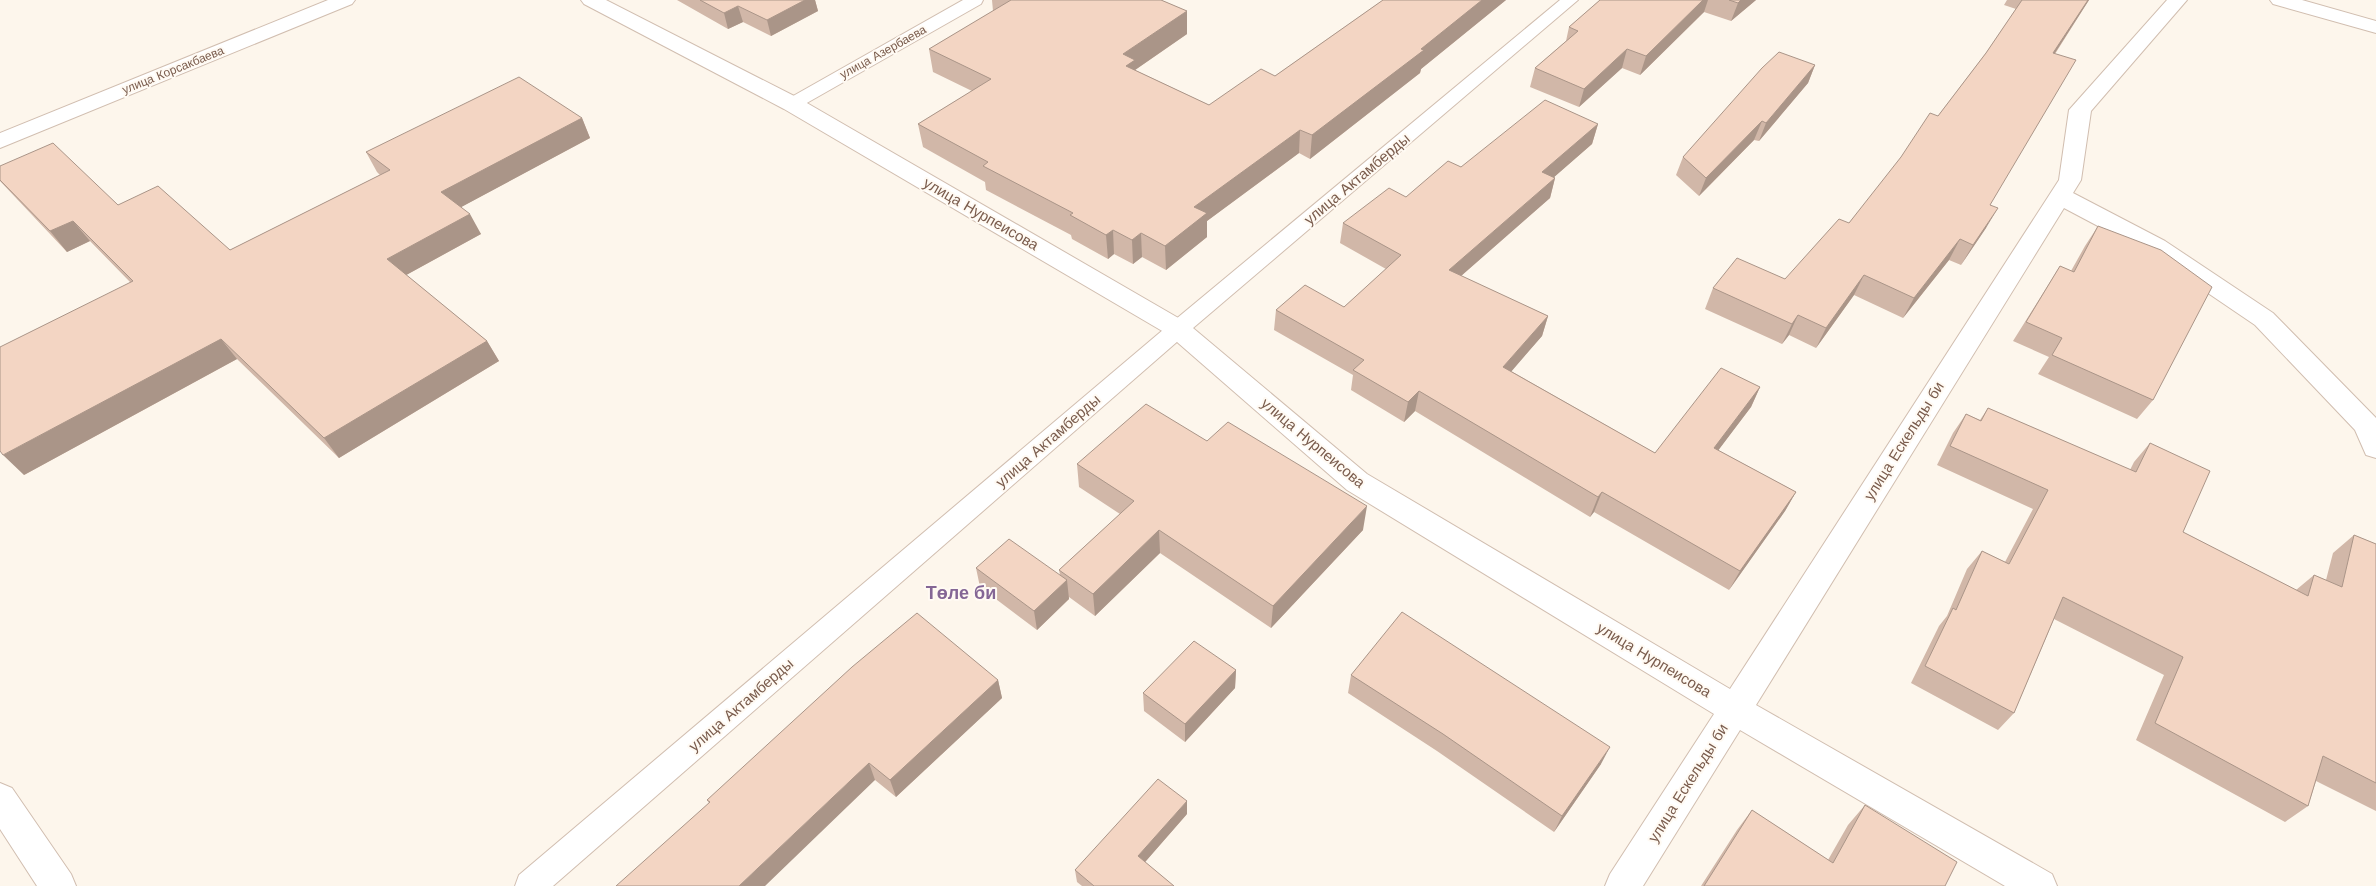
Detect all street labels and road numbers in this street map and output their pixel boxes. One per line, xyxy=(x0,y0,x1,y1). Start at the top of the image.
street label: улица Азербаева xyxy=(837,22,929,82)
street label: улица Корсакбаева xyxy=(120,43,226,97)
street label: улица Актамберды xyxy=(1300,129,1414,229)
street label: улица Нурпеисова xyxy=(920,174,1042,255)
street label: улица Ескельды би xyxy=(1860,378,1948,504)
street label: улица Актамберды xyxy=(992,391,1104,491)
street label: улица Нурпеисова xyxy=(1257,394,1369,492)
street label: улица Нурпеисова xyxy=(1594,619,1715,701)
street label: улица Актамберды xyxy=(685,655,797,755)
street label: улица Ескельды би xyxy=(1644,720,1732,846)

